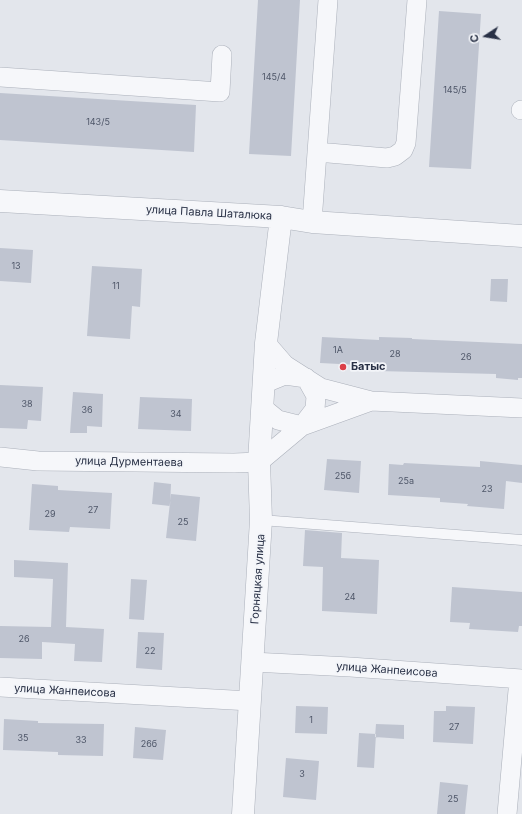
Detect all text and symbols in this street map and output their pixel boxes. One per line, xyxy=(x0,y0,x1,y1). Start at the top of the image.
north arrow xyxy=(466,16,506,56)
text: С xyxy=(467,33,482,44)
house number: 145/4 xyxy=(262,72,286,82)
house number: 145/5 xyxy=(443,85,467,95)
house number: 143/5 xyxy=(86,117,110,127)
street label: улица Павла Шаталюка xyxy=(146,203,272,223)
house number: 13 xyxy=(11,261,21,271)
house number: 11 xyxy=(112,281,120,291)
house number: 1А xyxy=(333,345,343,355)
house number: 28 xyxy=(389,349,401,359)
house number: 26 xyxy=(460,352,472,362)
place label: Батыс xyxy=(351,360,386,374)
marker: Батыс xyxy=(338,362,348,372)
house number: 38 xyxy=(21,399,33,409)
house number: 36 xyxy=(81,405,93,415)
house number: 34 xyxy=(170,409,182,419)
street label: улица Дурментаева xyxy=(75,454,183,470)
house number: 25б xyxy=(335,471,351,481)
house number: 25а xyxy=(398,476,414,486)
house number: 23 xyxy=(481,484,493,494)
house number: 27 xyxy=(88,505,98,515)
house number: 29 xyxy=(44,509,56,519)
house number: 25 xyxy=(178,517,188,527)
street label: Горняцкая улица xyxy=(248,533,268,625)
house number: 24 xyxy=(344,592,356,602)
house number: 26 xyxy=(18,634,30,644)
house number: 22 xyxy=(145,646,155,656)
street label: улица Жанпеисова xyxy=(336,660,438,680)
street label: улица Жанпеисова xyxy=(14,682,116,700)
house number: 1 xyxy=(309,715,313,725)
house number: 27 xyxy=(449,722,459,732)
house number: 35 xyxy=(17,733,29,743)
house number: 33 xyxy=(75,735,87,745)
house number: 26б xyxy=(141,739,157,749)
house number: 3 xyxy=(299,769,305,779)
house number: 25 xyxy=(448,794,458,804)

